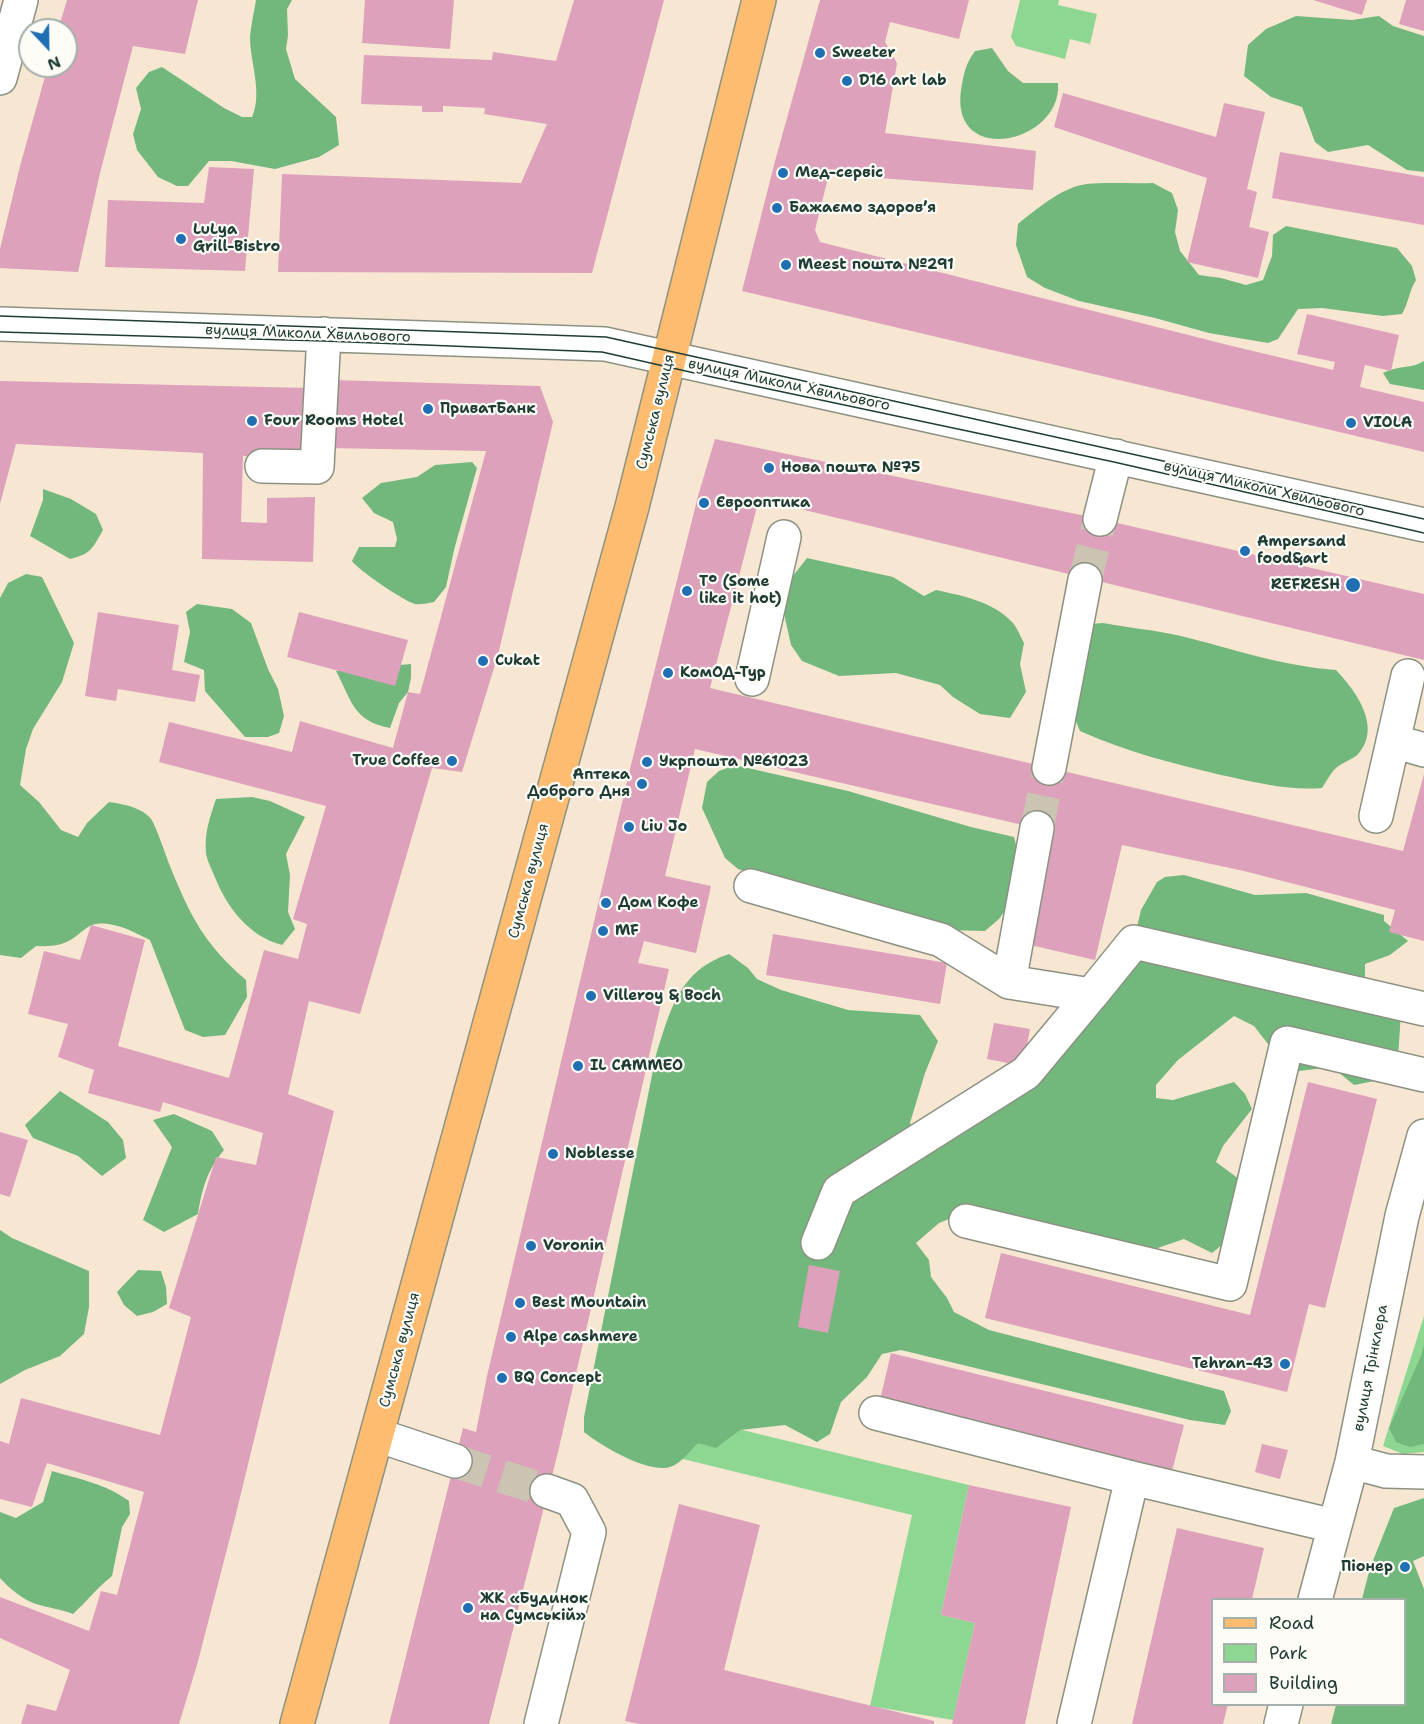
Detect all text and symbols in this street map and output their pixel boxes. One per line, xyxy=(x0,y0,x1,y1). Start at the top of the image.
north arrow xyxy=(18,18,78,78)
place label: Sweeter xyxy=(832,44,896,62)
marker: Sweeter xyxy=(813,46,827,60)
text: N xyxy=(44,51,64,75)
place label: D16 art lab xyxy=(859,72,947,90)
marker: D16 art lab xyxy=(840,74,854,88)
place label: Мед-сервіс xyxy=(795,164,883,182)
marker: Мед-сервіс xyxy=(776,166,790,180)
place label: Бажаємо здоровʼя xyxy=(789,199,936,217)
marker: Бажаємо здоровʼя xyxy=(770,201,784,215)
place label: LuLya Grill-Bistro xyxy=(193,221,280,256)
marker: LuLya Grill-Bistro xyxy=(174,232,188,246)
place label: Meest пошта №291 xyxy=(798,256,954,274)
marker: Meest пошта №291 xyxy=(779,258,793,272)
street label: вулиця Миколи Хвильового xyxy=(205,321,411,347)
street label: Сумська вулиця xyxy=(633,352,679,472)
street label: вулиця Миколи Хвильового xyxy=(687,355,891,415)
place label: ПриватБанк xyxy=(440,400,536,418)
marker: ПриватБанк xyxy=(421,402,435,416)
place label: Four Rooms Hotel xyxy=(264,412,404,430)
marker: Four Rooms Hotel xyxy=(245,414,259,428)
place label: VIOLA xyxy=(1363,414,1412,432)
marker: VIOLA xyxy=(1344,416,1358,430)
street label: вулиця Миколи Хвильового xyxy=(1162,457,1366,521)
place label: Нова пошта №75 xyxy=(781,459,920,477)
marker: Нова пошта №75 xyxy=(762,461,776,475)
place label: Єврооптика xyxy=(716,494,810,512)
marker: Єврооптика xyxy=(697,496,711,510)
place label: Ampersand food&art xyxy=(1257,533,1346,568)
marker: Ampersand food&art xyxy=(1238,544,1252,558)
place label: T° (Some like it hot) xyxy=(699,573,782,608)
place label: REFRESH xyxy=(1271,576,1340,594)
marker: REFRESH xyxy=(1344,576,1362,594)
marker: T° (Some like it hot) xyxy=(680,584,694,598)
place label: Cukat xyxy=(495,652,540,670)
marker: Cukat xyxy=(476,654,490,668)
place label: КомОД-Тур xyxy=(680,664,766,682)
marker: КомОД-Тур xyxy=(661,666,675,680)
place label: True Coffee xyxy=(352,752,440,770)
place label: Укрпошта №61023 xyxy=(659,753,809,771)
marker: True Coffee xyxy=(445,754,459,768)
marker: Укрпошта №61023 xyxy=(640,755,654,769)
place label: Аптека Доброго Дня xyxy=(527,766,630,801)
marker: Аптека Доброго Дня xyxy=(635,777,649,791)
place label: Liu Jo xyxy=(641,818,687,836)
marker: Liu Jo xyxy=(622,820,636,834)
street label: Сумська вулиця xyxy=(505,822,553,940)
place label: Дом Кофе xyxy=(618,894,699,912)
marker: Дом Кофе xyxy=(599,896,613,910)
place label: MF xyxy=(615,922,639,940)
marker: MF xyxy=(596,924,610,938)
place label: Villeroy & Boch xyxy=(603,987,721,1005)
marker: Villeroy & Boch xyxy=(584,989,598,1003)
place label: IL CAMMEO xyxy=(590,1057,683,1075)
marker: IL CAMMEO xyxy=(571,1059,585,1073)
place label: Noblesse xyxy=(565,1145,635,1163)
marker: Noblesse xyxy=(546,1147,560,1161)
place label: Voronin xyxy=(543,1237,604,1255)
marker: Voronin xyxy=(524,1239,538,1253)
street label: Сумська вулиця xyxy=(376,1291,424,1409)
place label: Best Mountain xyxy=(532,1294,646,1312)
marker: Best Mountain xyxy=(513,1296,527,1310)
street label: вулиця Трінклера xyxy=(1350,1303,1392,1433)
place label: Alpe cashmere xyxy=(523,1328,638,1346)
marker: Alpe cashmere xyxy=(504,1330,518,1344)
place label: Tehran-43 xyxy=(1192,1355,1273,1373)
marker: Tehran-43 xyxy=(1278,1357,1292,1371)
place label: BQ Concept xyxy=(514,1369,602,1387)
marker: BQ Concept xyxy=(495,1371,509,1385)
place label: Піонер xyxy=(1341,1558,1393,1576)
marker: Піонер xyxy=(1398,1560,1412,1574)
place label: ЖК «Будинок на Сумській» xyxy=(480,1590,588,1625)
legend xyxy=(1211,1598,1406,1706)
marker: ЖК «Будинок на Сумській» xyxy=(461,1601,475,1615)
text: Road xyxy=(1269,1611,1314,1635)
text: Park xyxy=(1269,1641,1308,1665)
text: Building xyxy=(1269,1671,1338,1695)

